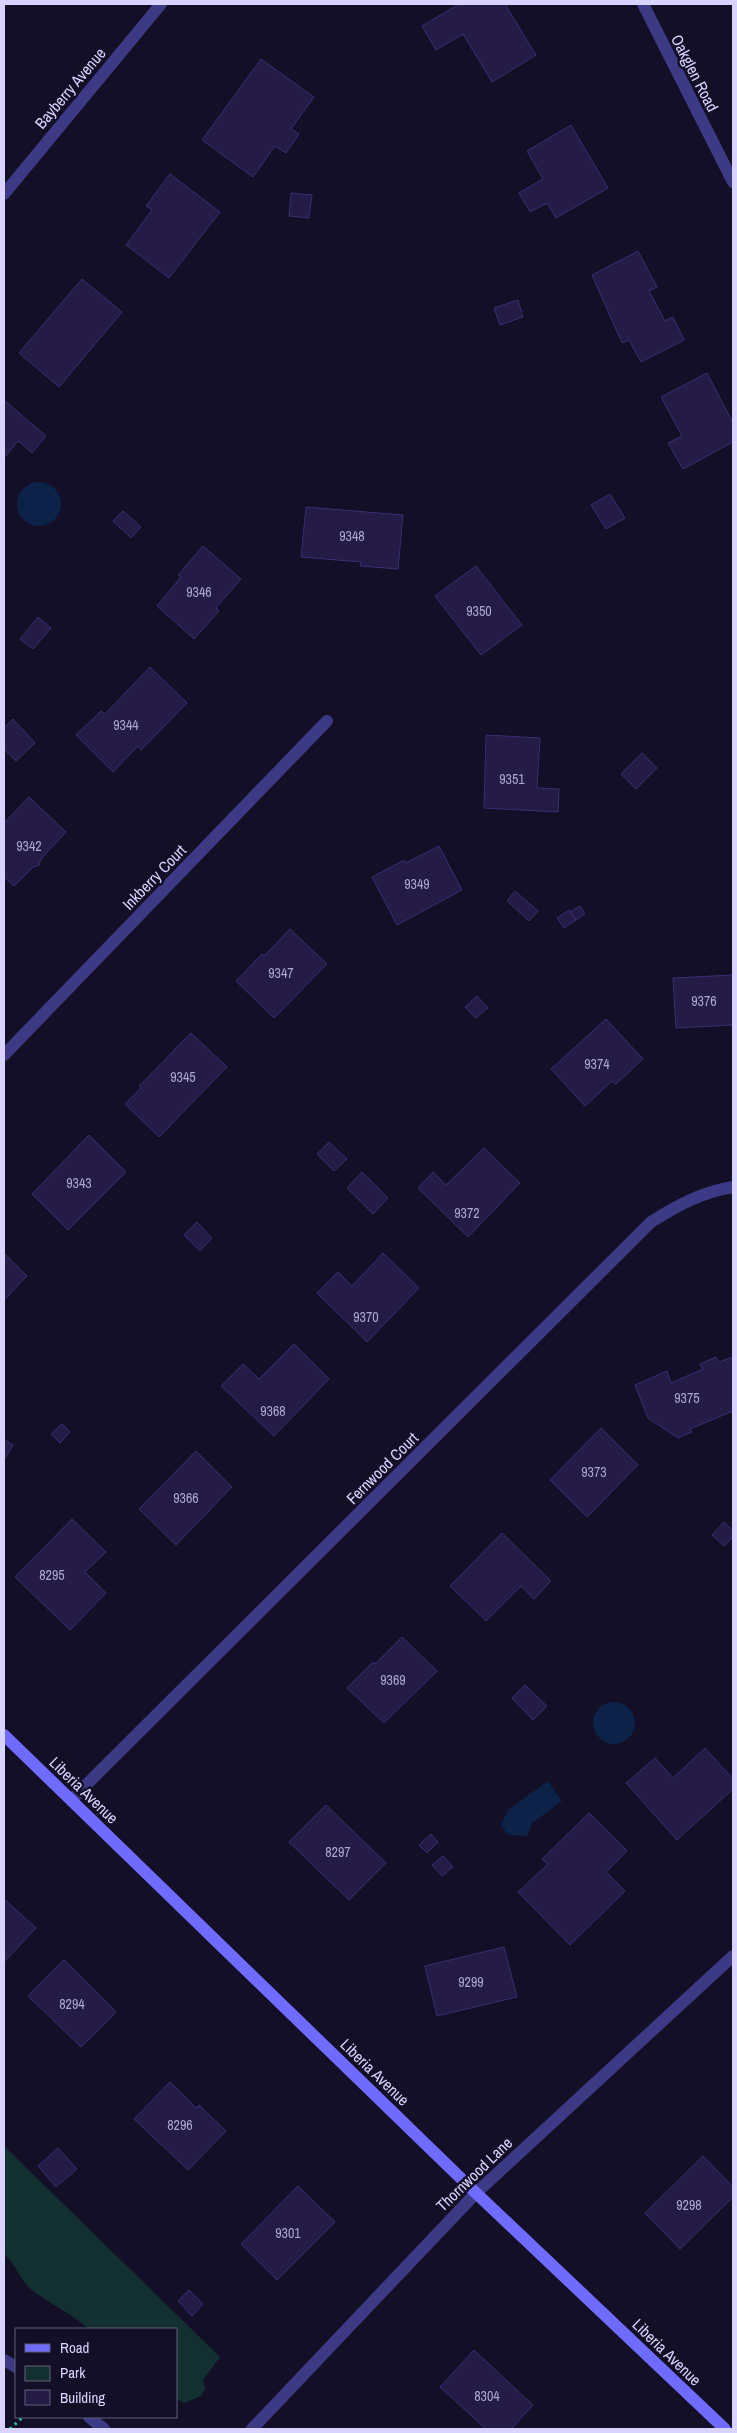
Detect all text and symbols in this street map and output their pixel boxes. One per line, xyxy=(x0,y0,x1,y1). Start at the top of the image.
street label: Oakglen Road xyxy=(666,31,724,115)
street label: Bayberry Avenue xyxy=(30,43,110,133)
house number: 9348 xyxy=(339,527,365,545)
house number: 9346 xyxy=(186,583,212,601)
house number: 9350 xyxy=(466,602,492,620)
house number: 9344 xyxy=(113,716,139,734)
house number: 9351 xyxy=(499,770,525,788)
house number: 9342 xyxy=(16,837,42,855)
street label: Inkberry Court xyxy=(117,839,191,915)
house number: 9349 xyxy=(404,875,430,893)
house number: 9347 xyxy=(268,964,294,982)
house number: 9376 xyxy=(691,992,717,1010)
house number: 9374 xyxy=(584,1055,610,1073)
house number: 9345 xyxy=(170,1068,196,1086)
house number: 9343 xyxy=(66,1174,92,1192)
house number: 9372 xyxy=(454,1204,480,1222)
house number: 9370 xyxy=(353,1308,379,1326)
house number: 9375 xyxy=(674,1389,700,1407)
house number: 9368 xyxy=(260,1402,286,1420)
street label: Fernwood Court xyxy=(341,1427,423,1509)
house number: 9373 xyxy=(581,1463,607,1481)
house number: 9366 xyxy=(173,1489,199,1507)
house number: 8295 xyxy=(39,1566,65,1584)
house number: 9369 xyxy=(380,1671,406,1689)
street label: Liberia Avenue xyxy=(45,1752,123,1828)
house number: 8297 xyxy=(325,1843,351,1861)
house number: 9299 xyxy=(458,1973,484,1991)
house number: 8294 xyxy=(59,1995,85,2013)
street label: Liberia Avenue xyxy=(336,2034,414,2110)
house number: 8296 xyxy=(167,2116,193,2134)
street label: Thornwood Lane xyxy=(431,2132,517,2216)
house number: 9298 xyxy=(676,2196,702,2214)
house number: 9301 xyxy=(275,2224,301,2242)
street label: Liberia Avenue xyxy=(628,2314,706,2390)
legend xyxy=(15,2328,178,2418)
text: Road xyxy=(60,2337,89,2358)
text: Park xyxy=(60,2362,86,2383)
text: Building xyxy=(60,2387,105,2408)
house number: 8304 xyxy=(474,2387,500,2405)

